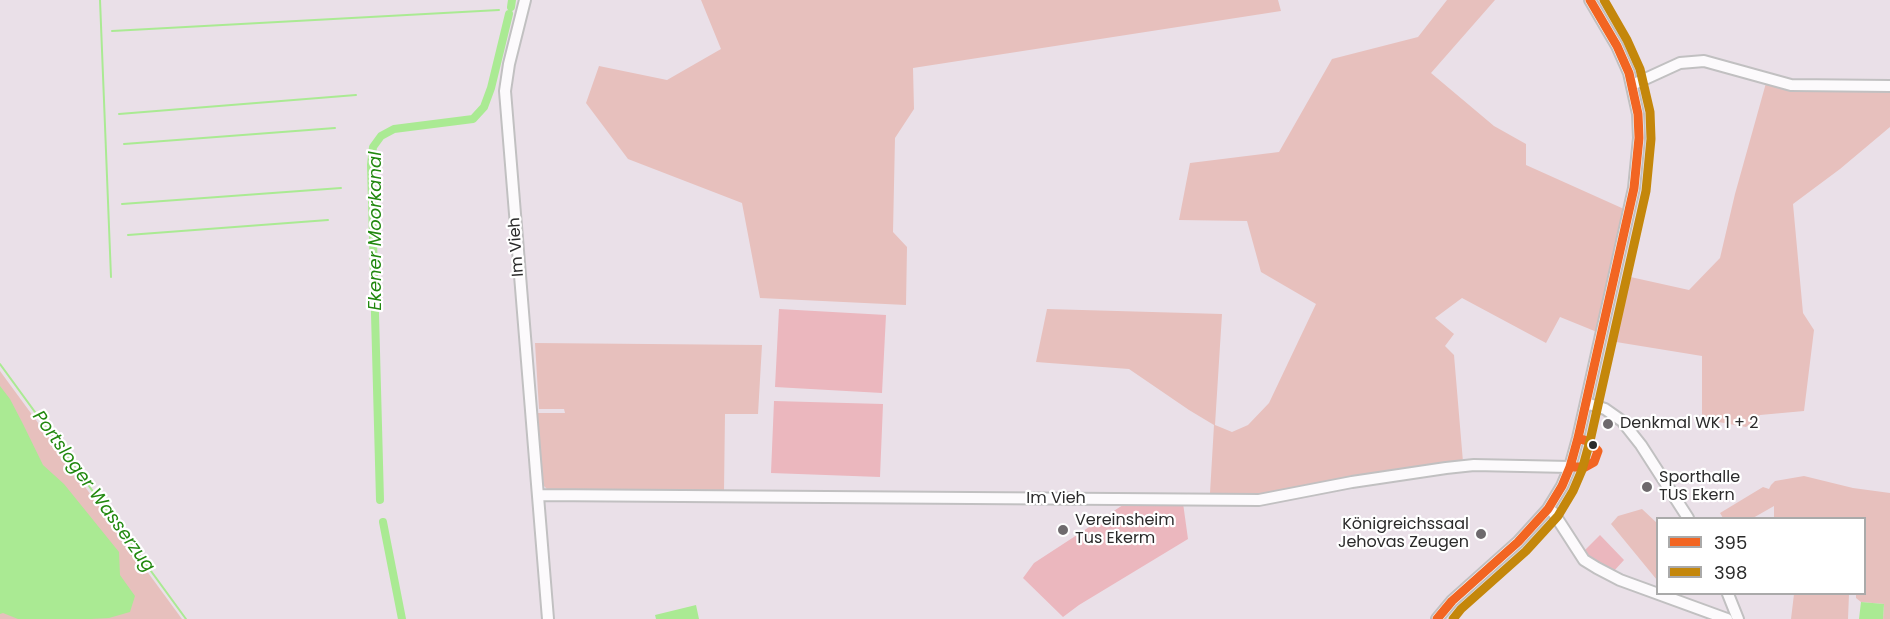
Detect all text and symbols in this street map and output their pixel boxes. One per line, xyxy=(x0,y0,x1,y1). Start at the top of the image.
water label: Ekener Moorkanal xyxy=(365,151,387,311)
street label: Im Vieh xyxy=(505,217,529,277)
water label: Portsloger Wasserzug xyxy=(27,407,159,577)
place label: Denkmal WK 1 + 2 xyxy=(1620,414,1758,434)
marker: Denkmal WK 1 + 2 xyxy=(1601,417,1615,431)
unlabelled marker xyxy=(1587,439,1599,451)
place label: Sporthalle TUS Ekern xyxy=(1659,468,1740,506)
marker: Sporthalle TUS Ekern xyxy=(1640,480,1654,494)
street label: Im Vieh xyxy=(1026,489,1086,509)
place label: Vereinsheim Tus Ekerm xyxy=(1075,511,1175,549)
place label: Königreichssaal Jehovas Zeugen xyxy=(1338,515,1469,553)
legend xyxy=(1656,517,1866,595)
marker: Vereinsheim Tus Ekerm xyxy=(1056,523,1070,537)
marker: Königreichssaal Jehovas Zeugen xyxy=(1474,527,1488,541)
text: 395 xyxy=(1714,530,1747,555)
text: 398 xyxy=(1714,560,1747,585)

